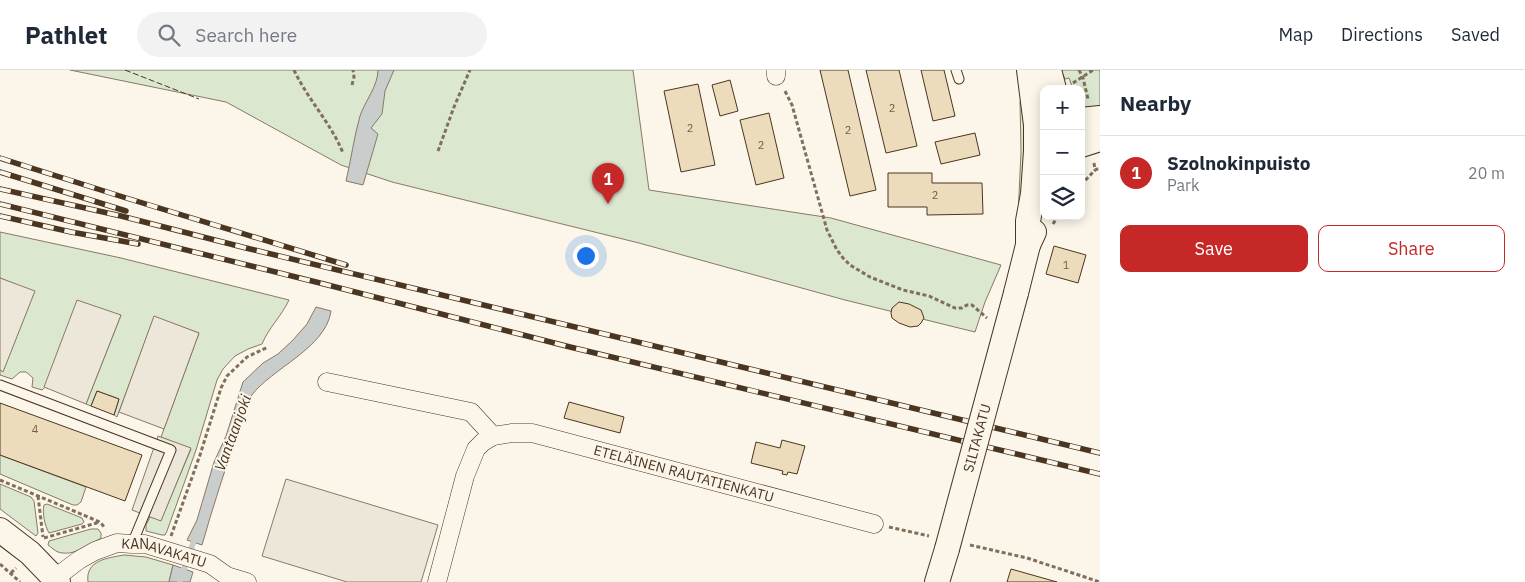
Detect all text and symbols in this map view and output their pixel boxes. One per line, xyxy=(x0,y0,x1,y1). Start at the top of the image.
search box xyxy=(137,12,487,57)
text: Pathlet xyxy=(25,19,107,51)
icon: search xyxy=(155,21,183,49)
text: Search here xyxy=(195,23,297,47)
text: Map xyxy=(1278,23,1313,46)
text: Directions xyxy=(1341,23,1423,46)
text: Saved xyxy=(1451,23,1500,46)
map controls xyxy=(1040,85,1085,220)
button: + xyxy=(1040,85,1085,130)
text: Nearby xyxy=(1120,89,1191,117)
house number: 2 xyxy=(889,101,895,115)
house number: 2 xyxy=(687,121,693,135)
house number: 2 xyxy=(845,123,851,137)
button: − xyxy=(1040,130,1085,175)
house number: 2 xyxy=(758,138,764,152)
text: Szolnokinpuisto xyxy=(1167,151,1310,175)
pin: 1 xyxy=(592,163,624,204)
text: 1 xyxy=(1131,163,1141,183)
text: 20 m xyxy=(1468,163,1505,183)
button: layers xyxy=(1040,175,1085,220)
text: Park xyxy=(1167,175,1199,195)
house number: 2 xyxy=(932,188,938,202)
button: Save xyxy=(1120,225,1308,272)
button: Share xyxy=(1318,225,1505,272)
your location xyxy=(573,243,599,269)
house number: 1 xyxy=(1063,258,1070,272)
water label: Vantaanjoki xyxy=(210,392,255,474)
street label: SILTAKATU xyxy=(959,402,995,474)
house number: 4 xyxy=(32,422,39,436)
street label: ETELÄINEN RAUTATIENKATU xyxy=(592,441,776,506)
street label: KANAVAKATU xyxy=(121,534,209,571)

